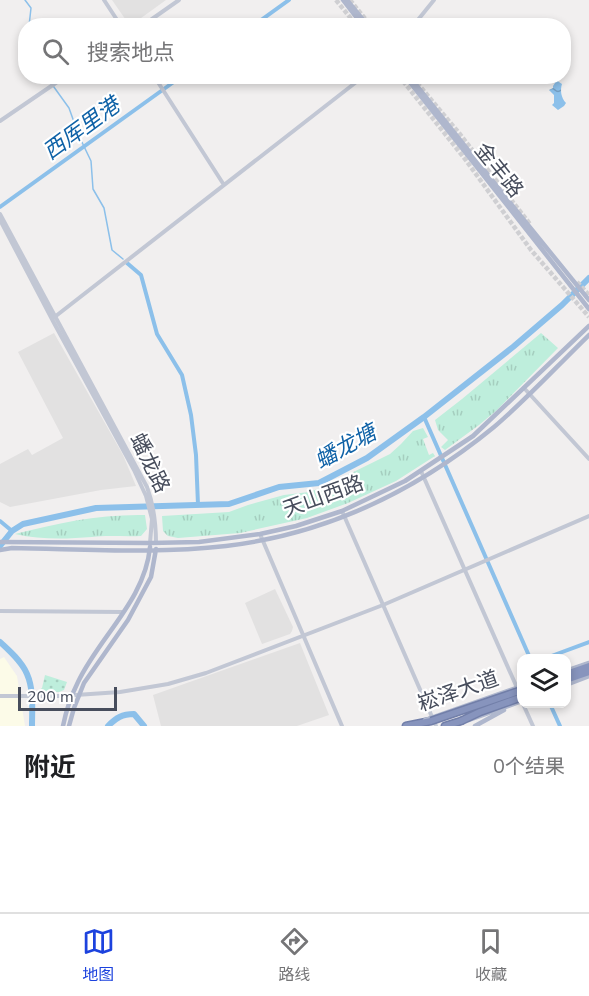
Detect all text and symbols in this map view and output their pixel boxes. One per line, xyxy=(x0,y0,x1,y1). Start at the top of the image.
search box xyxy=(18,18,571,84)
icon: search xyxy=(39,35,72,68)
text: 搜索地点 xyxy=(87,38,175,68)
water label: 西厍里港 xyxy=(37,89,128,167)
street label: 金丰路 xyxy=(468,137,530,203)
water label: 蟠龙塘 xyxy=(309,416,385,476)
street label: 蟠龙路 xyxy=(124,429,176,497)
street label: 天山西路 xyxy=(279,468,367,524)
map controls xyxy=(517,654,571,708)
button: layers xyxy=(517,654,571,708)
street label: 崧泽大道 xyxy=(414,664,502,718)
scale bar xyxy=(18,684,117,712)
text: 200 m xyxy=(27,686,74,708)
text: 附近 xyxy=(24,750,76,785)
text: 0个结果 xyxy=(493,753,565,780)
tab: 地图 xyxy=(82,925,115,986)
tab: 路线 xyxy=(278,925,311,986)
tab: 收藏 xyxy=(474,925,507,986)

